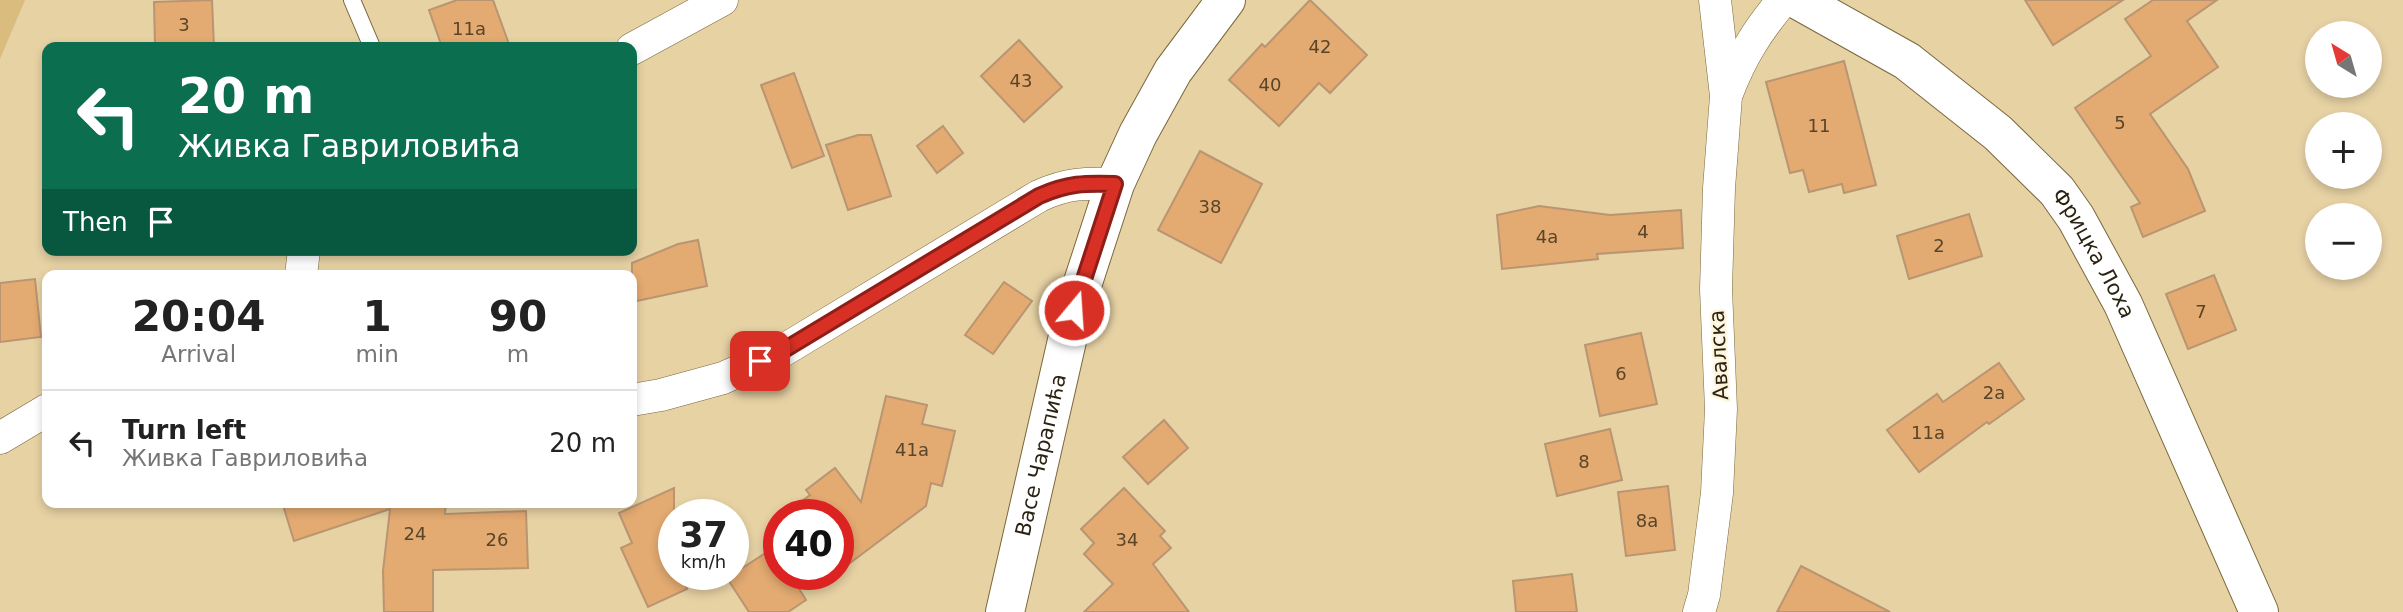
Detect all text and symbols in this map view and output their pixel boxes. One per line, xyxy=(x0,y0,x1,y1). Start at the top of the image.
house number: 3 xyxy=(178,14,190,35)
house number: 11a xyxy=(452,18,486,39)
north arrow xyxy=(2305,21,2382,98)
map controls xyxy=(2305,21,2382,280)
house number: 42 xyxy=(1309,36,1331,57)
text: 20 m xyxy=(178,68,314,125)
icon: left xyxy=(63,70,154,161)
house number: 43 xyxy=(1010,70,1032,91)
house number: 40 xyxy=(1259,74,1281,95)
house number: 5 xyxy=(2114,112,2126,133)
button: + xyxy=(2305,112,2382,189)
house number: 11 xyxy=(1808,115,1830,136)
text: Живка Гавриловића xyxy=(178,127,520,165)
street label: Фрицка Лоха xyxy=(2047,184,2140,322)
house number: 38 xyxy=(1199,196,1221,217)
icon: arrive xyxy=(142,203,180,241)
button: − xyxy=(2305,203,2382,280)
text: Then xyxy=(63,207,128,237)
house number: 4 xyxy=(1637,221,1649,242)
house number: 4a xyxy=(1536,226,1558,247)
house number: 2 xyxy=(1933,235,1945,256)
position arrow xyxy=(1037,273,1111,347)
text: 20:04 xyxy=(132,292,266,341)
text: 1 xyxy=(362,292,392,341)
text: 90 xyxy=(489,292,547,341)
house number: 7 xyxy=(2195,301,2207,322)
street label: Авалска xyxy=(1705,309,1733,401)
pin xyxy=(730,331,790,391)
text: Arrival xyxy=(161,341,236,367)
text: min xyxy=(355,341,399,367)
text: m xyxy=(507,341,529,367)
icon: arrive xyxy=(741,342,779,380)
house number: 6 xyxy=(1615,363,1627,384)
street label: Васе Чарапића xyxy=(1011,371,1071,539)
house number: 2a xyxy=(1983,382,2005,403)
text: Turn left xyxy=(122,415,246,445)
house number: 11a xyxy=(1911,422,1945,443)
icon: left xyxy=(63,424,101,462)
text: 20 m xyxy=(549,428,616,458)
house number: 41a xyxy=(895,439,929,460)
text: Живка Гавриловића xyxy=(122,445,368,471)
house number: 8 xyxy=(1578,451,1590,472)
speed limit sign: 40 xyxy=(763,499,854,590)
house number: 8a xyxy=(1636,510,1658,531)
text: 37 xyxy=(679,515,728,555)
house number: 24 xyxy=(404,523,426,544)
house number: 26 xyxy=(486,529,508,550)
house number: 34 xyxy=(1116,529,1138,550)
text: km/h xyxy=(681,551,726,572)

